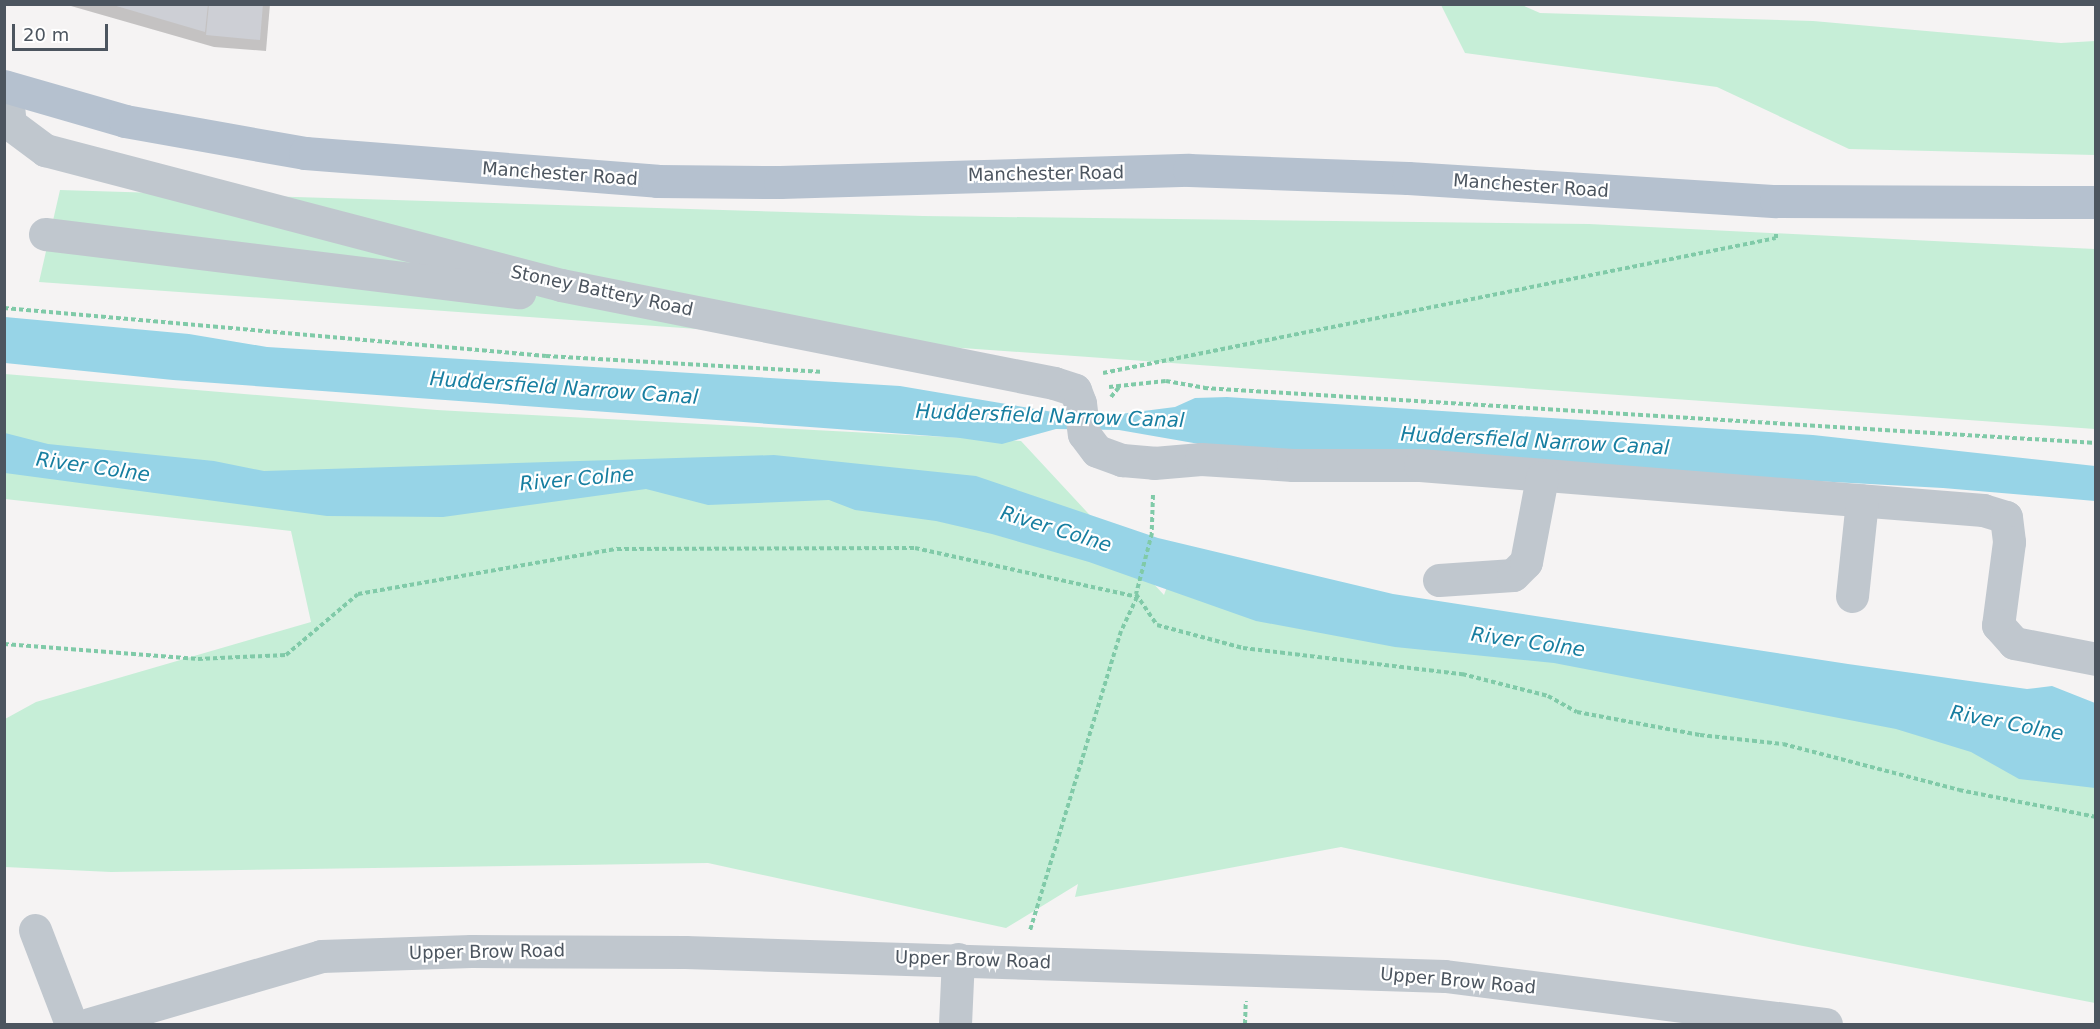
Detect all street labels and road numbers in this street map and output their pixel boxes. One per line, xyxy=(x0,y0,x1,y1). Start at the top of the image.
street label: Manchester Road xyxy=(481,158,639,190)
street label: Manchester Road xyxy=(968,162,1124,186)
street label: Manchester Road xyxy=(1452,170,1610,202)
street label: Stoney Battery Road xyxy=(509,261,695,321)
street label: Upper Brow Road xyxy=(409,940,565,964)
street label: Upper Brow Road xyxy=(895,946,1051,974)
street label: Upper Brow Road xyxy=(1379,963,1537,999)

